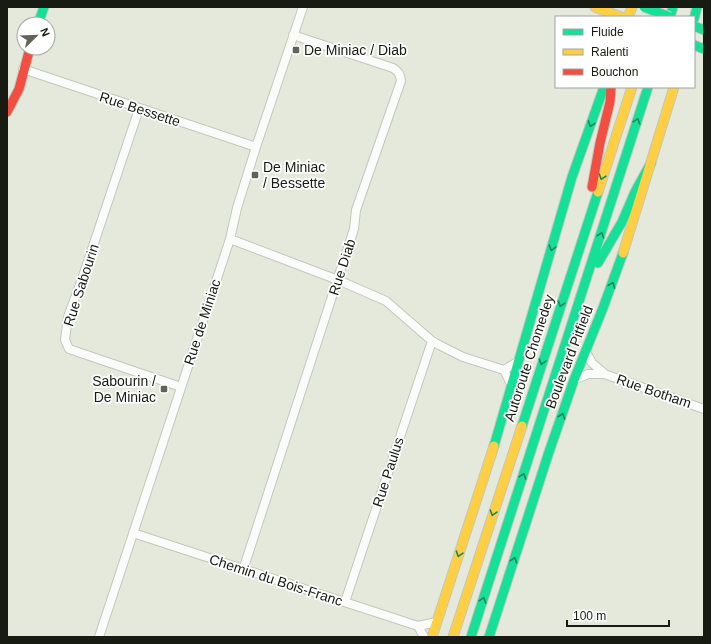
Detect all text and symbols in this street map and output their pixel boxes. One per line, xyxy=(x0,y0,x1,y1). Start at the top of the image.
north arrow xyxy=(16,16,56,56)
legend xyxy=(555,16,695,88)
text: Fluide xyxy=(591,25,624,39)
text: N xyxy=(38,26,52,38)
place label: De Miniac / Diab xyxy=(304,42,407,58)
marker: De Miniac / Diab xyxy=(291,45,301,55)
text: Ralenti xyxy=(591,45,628,59)
text: Bouchon xyxy=(591,65,638,79)
street label: Rue Bessette xyxy=(98,88,183,130)
one-way arrow xyxy=(632,118,641,125)
one-way arrow xyxy=(587,120,595,127)
place label: De Miniac / Bessette xyxy=(263,159,325,191)
marker: De Miniac / Bessette xyxy=(250,170,260,180)
one-way arrow xyxy=(598,174,607,181)
one-way arrow xyxy=(596,231,605,238)
street label: Rue Diab xyxy=(325,237,359,297)
street label: Rue Sabourin xyxy=(60,242,102,328)
one-way arrow xyxy=(548,244,557,251)
street label: Rue de Miniac xyxy=(181,277,223,367)
one-way arrow xyxy=(607,281,616,288)
street label: Autoroute Chomedey xyxy=(501,293,557,423)
one-way arrow xyxy=(557,300,566,307)
street label: Boulevard Pitfield xyxy=(542,303,596,411)
one-way arrow xyxy=(538,358,547,365)
street label: Rue Botham xyxy=(615,371,693,411)
place label: Sabourin / De Miniac xyxy=(92,373,156,405)
marker: Sabourin / De Miniac xyxy=(159,384,169,394)
one-way arrow xyxy=(557,413,565,420)
street label: Rue Paulus xyxy=(369,435,407,509)
one-way arrow xyxy=(518,473,527,480)
one-way arrow xyxy=(489,509,498,516)
one-way arrow xyxy=(455,550,464,557)
street label: Chemin du Bois-Franc xyxy=(207,551,345,609)
one-way arrow xyxy=(509,557,518,564)
one-way arrow xyxy=(478,597,486,604)
scale bar xyxy=(567,602,669,628)
text: 100 m xyxy=(573,609,606,623)

